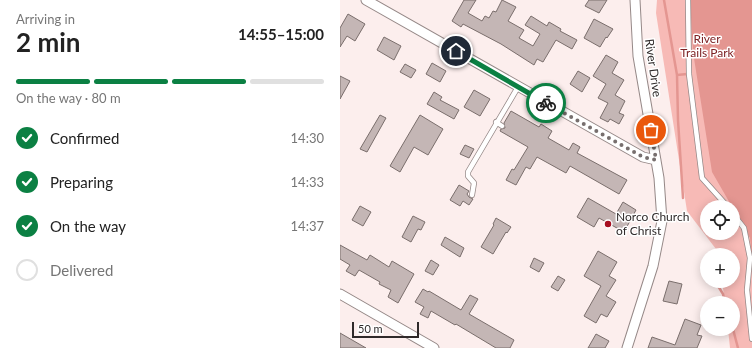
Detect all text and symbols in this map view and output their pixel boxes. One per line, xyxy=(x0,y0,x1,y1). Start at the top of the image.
text: Arriving in xyxy=(16,11,75,27)
text: 14:55–15:00 xyxy=(238,25,324,43)
text: 2 min xyxy=(16,26,80,58)
park label: River Trails Park xyxy=(680,31,735,60)
pin xyxy=(439,34,473,68)
street label: River Drive xyxy=(642,38,665,98)
icon: home xyxy=(445,40,467,62)
courier xyxy=(526,83,566,123)
text: On the way · 80 m xyxy=(16,90,121,106)
icon: bike xyxy=(535,92,557,114)
pin xyxy=(634,113,668,147)
icon: bag xyxy=(640,119,662,141)
icon: check xyxy=(16,127,38,149)
text: Confirmed xyxy=(50,129,119,147)
text: 14:30 xyxy=(291,130,324,146)
icon: check xyxy=(16,171,38,193)
text: Preparing xyxy=(50,173,113,191)
text: 14:33 xyxy=(291,174,324,190)
map controls xyxy=(700,200,740,336)
button: locate xyxy=(700,200,740,240)
place label: Norco Church of Christ xyxy=(616,209,689,238)
icon: check xyxy=(16,215,38,237)
text: On the way xyxy=(50,217,126,235)
text: 14:37 xyxy=(291,218,324,234)
marker: Norco Church of Christ xyxy=(603,219,613,229)
button: + xyxy=(700,248,740,288)
text: Delivered xyxy=(50,261,113,279)
button: − xyxy=(700,296,740,336)
scale bar xyxy=(352,320,419,339)
text: 50 m xyxy=(358,322,383,335)

